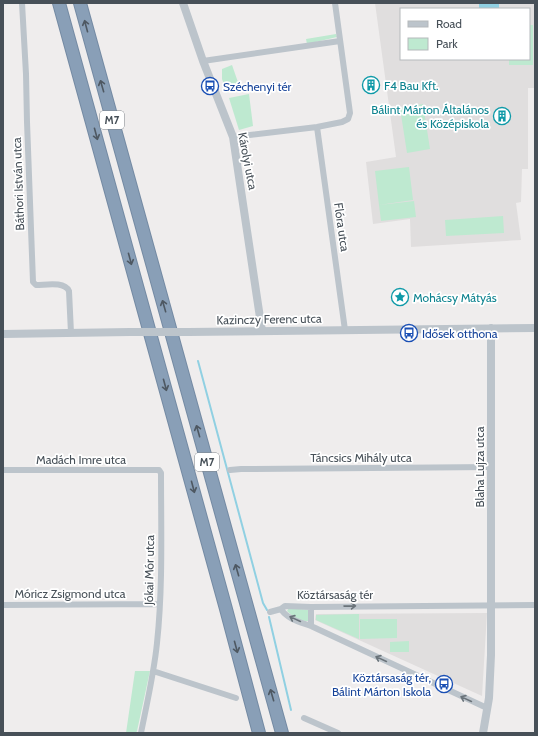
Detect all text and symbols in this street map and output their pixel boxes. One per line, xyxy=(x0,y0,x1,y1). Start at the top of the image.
legend xyxy=(400,8,530,60)
text: Road xyxy=(436,16,462,31)
one-way arrow xyxy=(82,20,89,33)
text: Park xyxy=(436,36,458,51)
building icon: F4 Bau Kft. xyxy=(361,75,381,95)
bus stop icon: Széchenyi tér xyxy=(200,76,220,96)
place label: F4 Bau Kft. xyxy=(384,78,439,93)
one-way arrow xyxy=(98,79,105,92)
place label: Széchenyi tér xyxy=(223,79,292,94)
place label: Bálint Márton Általános és Középiskola xyxy=(371,102,489,131)
building icon: Bálint Márton Általános és Középiskola xyxy=(492,106,512,126)
road number: M7 xyxy=(100,111,124,129)
one-way arrow xyxy=(93,127,100,140)
street label: Károlyi utca xyxy=(235,131,261,191)
street label: Báthori István utca xyxy=(9,137,27,231)
street label: Flóra utca xyxy=(331,202,353,253)
one-way arrow xyxy=(127,253,134,266)
place icon: Mohácsy Mátyás xyxy=(390,287,410,307)
place label: Mohácsy Mátyás xyxy=(413,290,497,305)
one-way arrow xyxy=(159,300,167,313)
street label: Kazinczy Ferenc utca xyxy=(216,311,322,327)
bus stop icon: Idősek otthona xyxy=(399,323,419,343)
place label: Idősek otthona xyxy=(422,326,498,341)
one-way arrow xyxy=(162,378,169,391)
one-way arrow xyxy=(194,425,201,438)
street label: Blaha Lujza utca xyxy=(472,426,487,508)
street label: Táncsics Mihály utca xyxy=(310,450,412,465)
street label: Madách Imre utca xyxy=(36,452,126,467)
road number: M7 xyxy=(195,453,219,471)
one-way arrow xyxy=(190,480,197,493)
street label: Jókai Mór utca xyxy=(141,535,157,606)
one-way arrow xyxy=(233,564,240,577)
street label: Móricz Zsigmond utca xyxy=(15,586,126,601)
street label: Köztársaság tér xyxy=(297,587,373,602)
one-way arrow xyxy=(343,602,356,610)
one-way arrow xyxy=(289,615,301,622)
one-way arrow xyxy=(233,640,241,653)
one-way arrow xyxy=(375,655,387,662)
place label: Köztársaság tér, Bálint Márton Iskola xyxy=(332,670,431,699)
bus stop icon: Köztársaság tér, Bálint Márton Iskola xyxy=(434,674,454,694)
one-way arrow xyxy=(267,689,275,702)
one-way arrow xyxy=(461,695,473,702)

